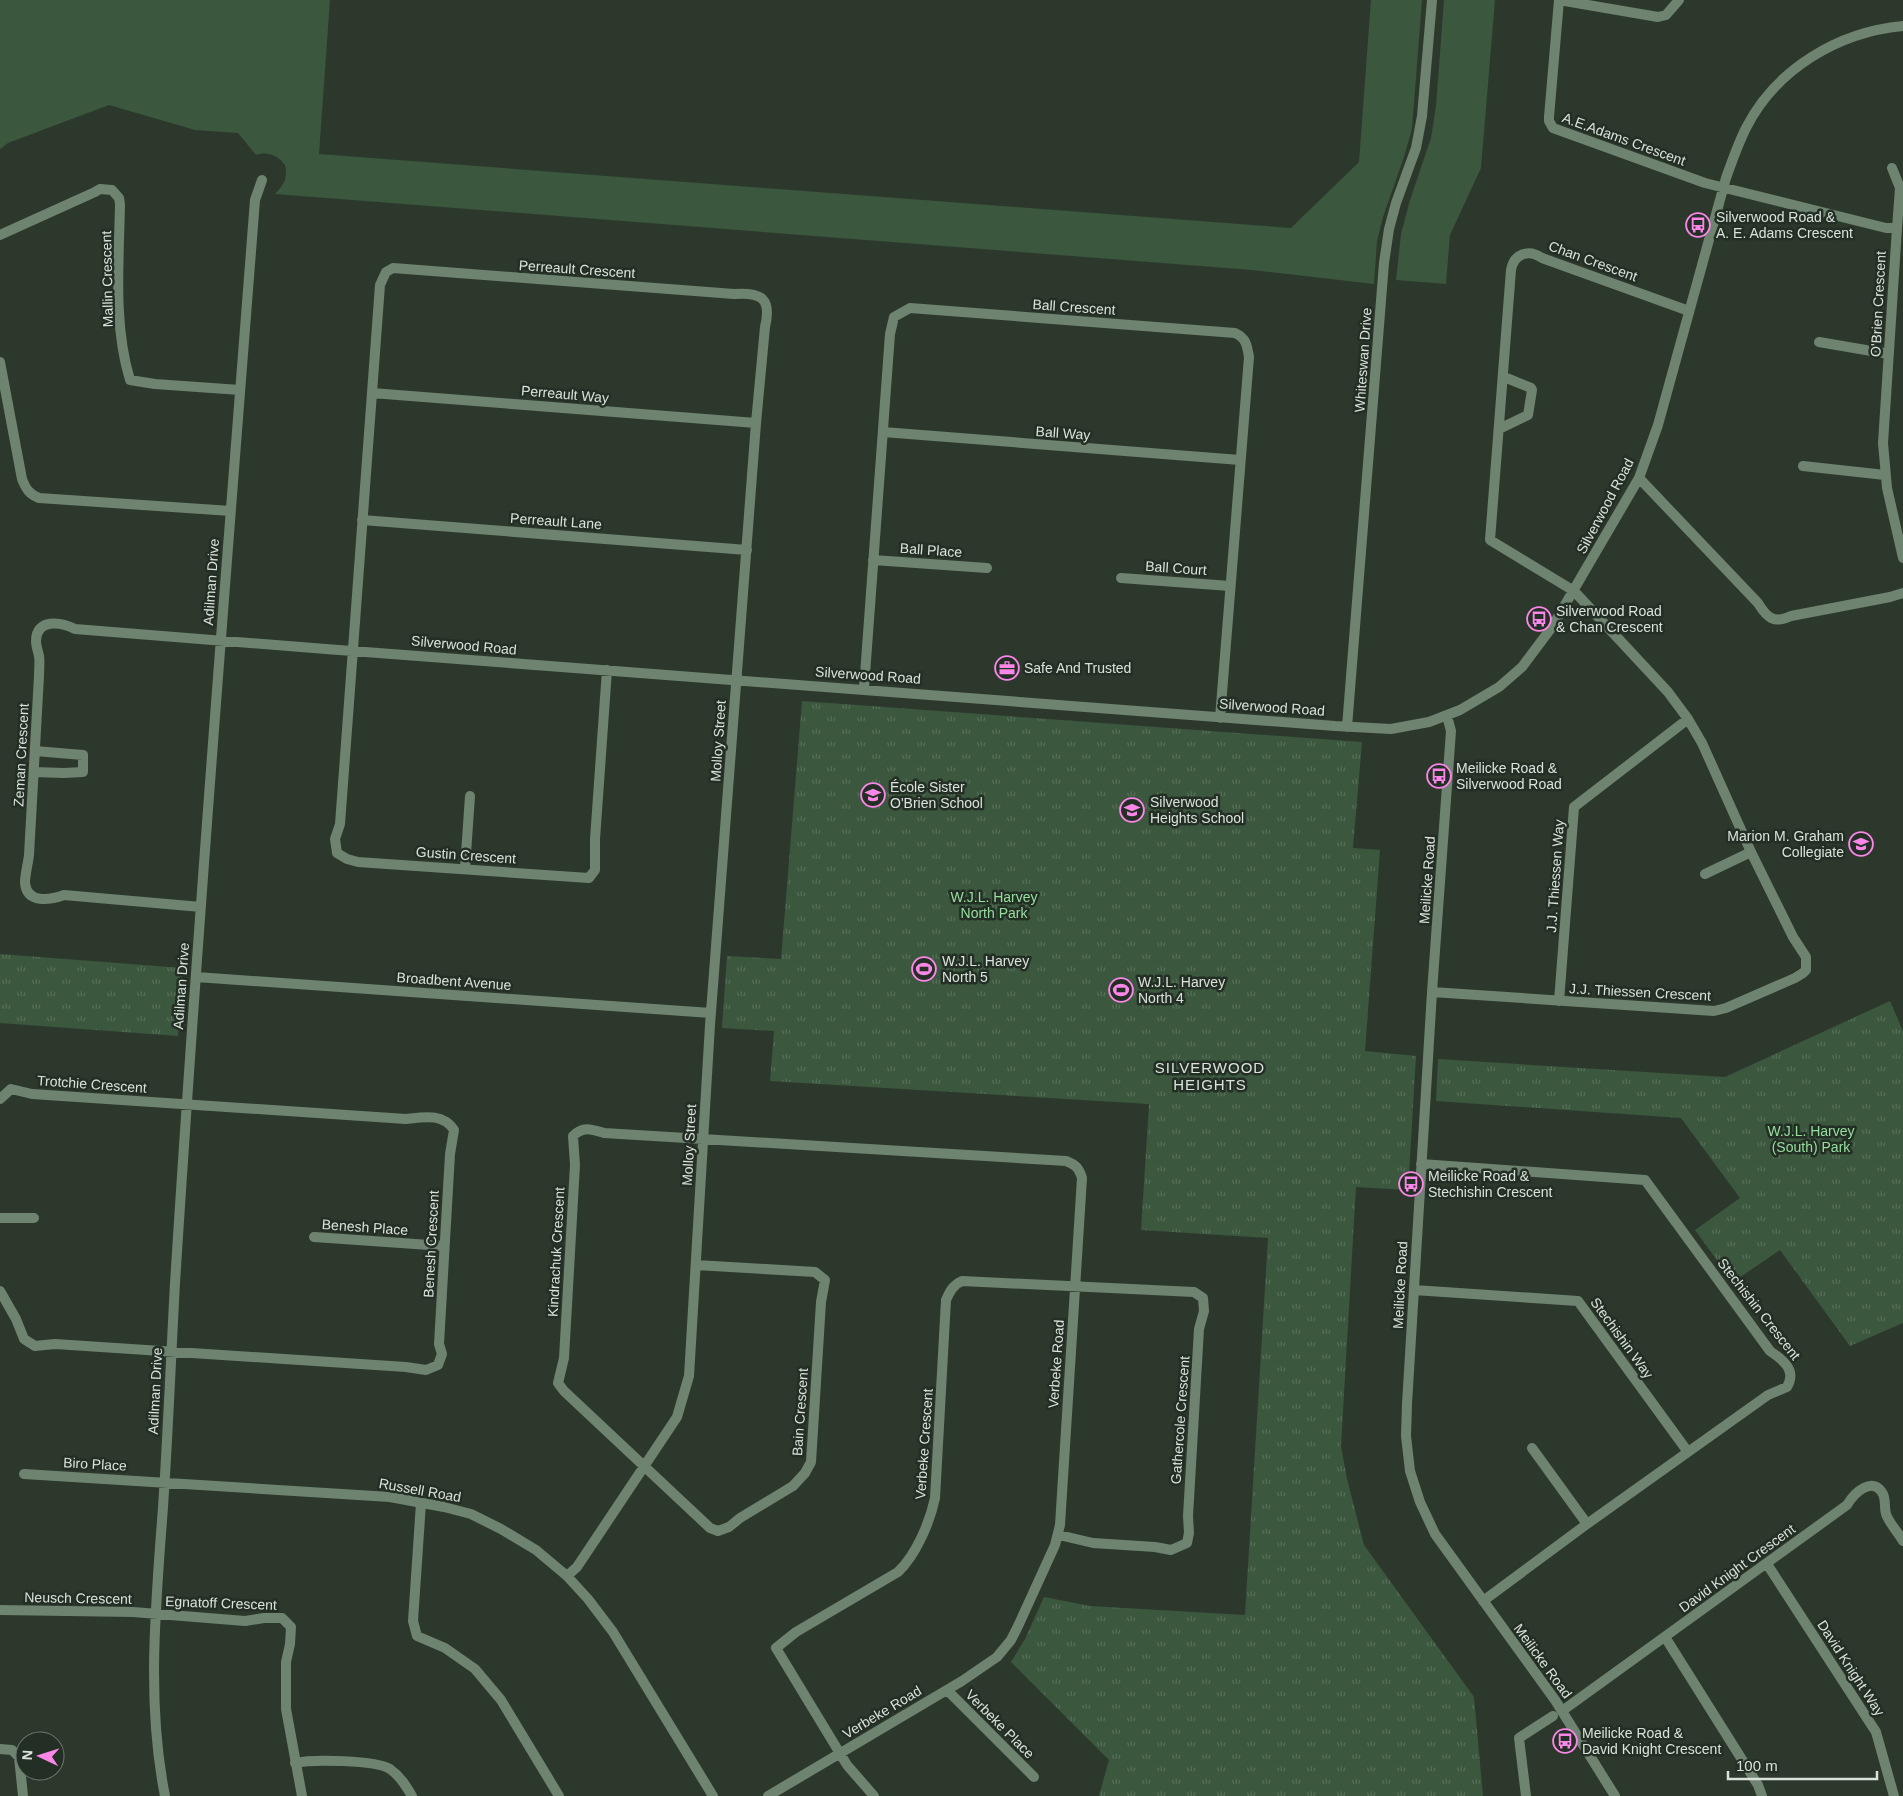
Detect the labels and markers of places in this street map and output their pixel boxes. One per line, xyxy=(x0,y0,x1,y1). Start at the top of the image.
place label: Silverwood Road & A. E. Adams Crescent xyxy=(1716,209,1853,241)
bus stop icon: Silverwood Road & A. E. Adams Crescent xyxy=(1685,212,1711,238)
place label: Silverwood Road & Chan Crescent xyxy=(1556,603,1663,635)
bus stop icon: Silverwood Road & Chan Crescent xyxy=(1526,606,1552,632)
office icon: Safe And Trusted xyxy=(994,655,1020,681)
place label: Safe And Trusted xyxy=(1024,660,1131,676)
place label: Meilicke Road & Silverwood Road xyxy=(1456,760,1562,792)
bus stop icon: Meilicke Road & Silverwood Road xyxy=(1426,763,1452,789)
place label: École Sister O'Brien School xyxy=(890,779,983,811)
school or university icon: École Sister O'Brien School xyxy=(860,782,886,808)
place label: Silverwood Heights School xyxy=(1150,794,1244,826)
school or university icon: Silverwood Heights School xyxy=(1119,797,1145,823)
place label: Marion M. Graham Collegiate xyxy=(1727,828,1844,860)
school or university icon: Marion M. Graham Collegiate xyxy=(1848,831,1874,857)
place label: W.J.L. Harvey North 5 xyxy=(942,953,1029,985)
sports icon: W.J.L. Harvey North 5 xyxy=(911,956,937,982)
place label: W.J.L. Harvey North 4 xyxy=(1138,974,1225,1006)
sports icon: W.J.L. Harvey North 4 xyxy=(1108,977,1134,1003)
place label: Meilicke Road & Stechishin Crescent xyxy=(1428,1168,1553,1200)
bus stop icon: Meilicke Road & Stechishin Crescent xyxy=(1398,1171,1424,1197)
place label: Meilicke Road & David Knight Crescent xyxy=(1582,1725,1721,1757)
bus stop icon: Meilicke Road & David Knight Crescent xyxy=(1552,1728,1578,1754)

